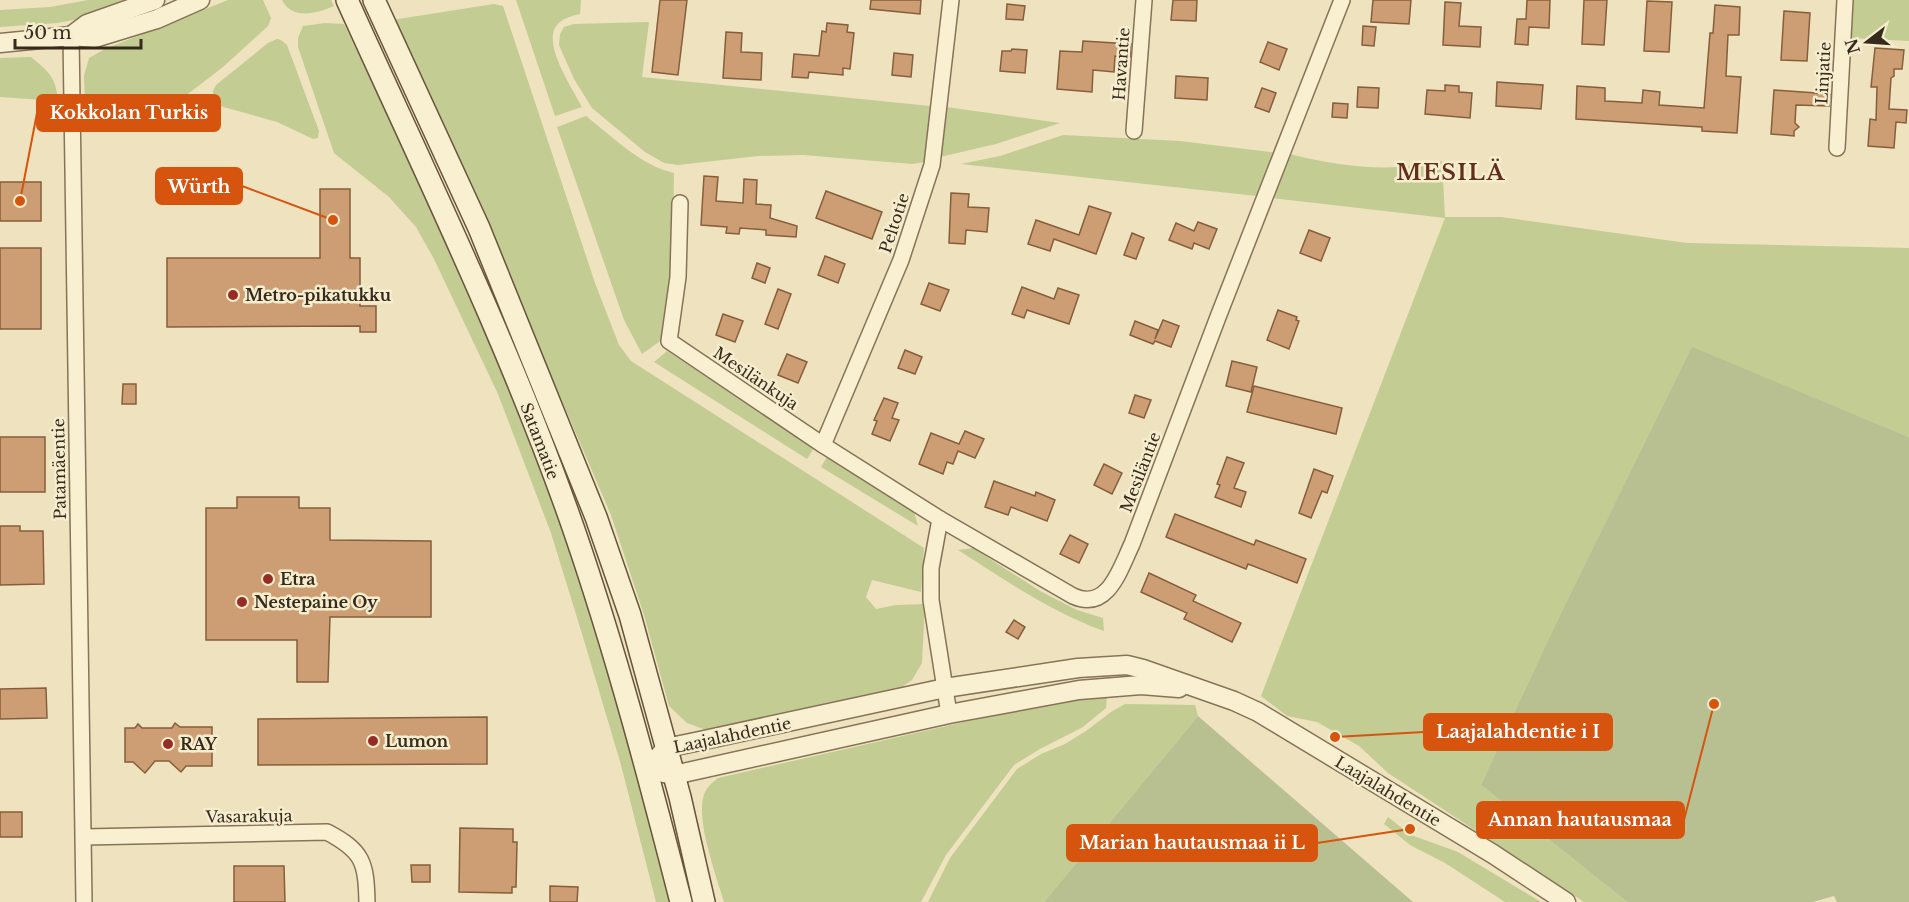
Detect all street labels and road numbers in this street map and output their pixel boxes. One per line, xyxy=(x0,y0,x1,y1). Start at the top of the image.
street label: Havantie xyxy=(1108,27,1134,101)
street label: Linjatie xyxy=(1811,41,1835,105)
street label: Peltotie xyxy=(875,190,913,256)
street label: Mesilänkuja xyxy=(710,342,802,414)
street label: Satamatie xyxy=(516,400,564,482)
street label: Patamäentie xyxy=(48,418,70,520)
street label: Mesiläntie xyxy=(1115,429,1165,515)
street label: Laajalahdentie xyxy=(671,713,793,757)
street label: Laajalahdentie xyxy=(1331,752,1445,830)
street label: Vasarakuja xyxy=(204,805,293,827)

